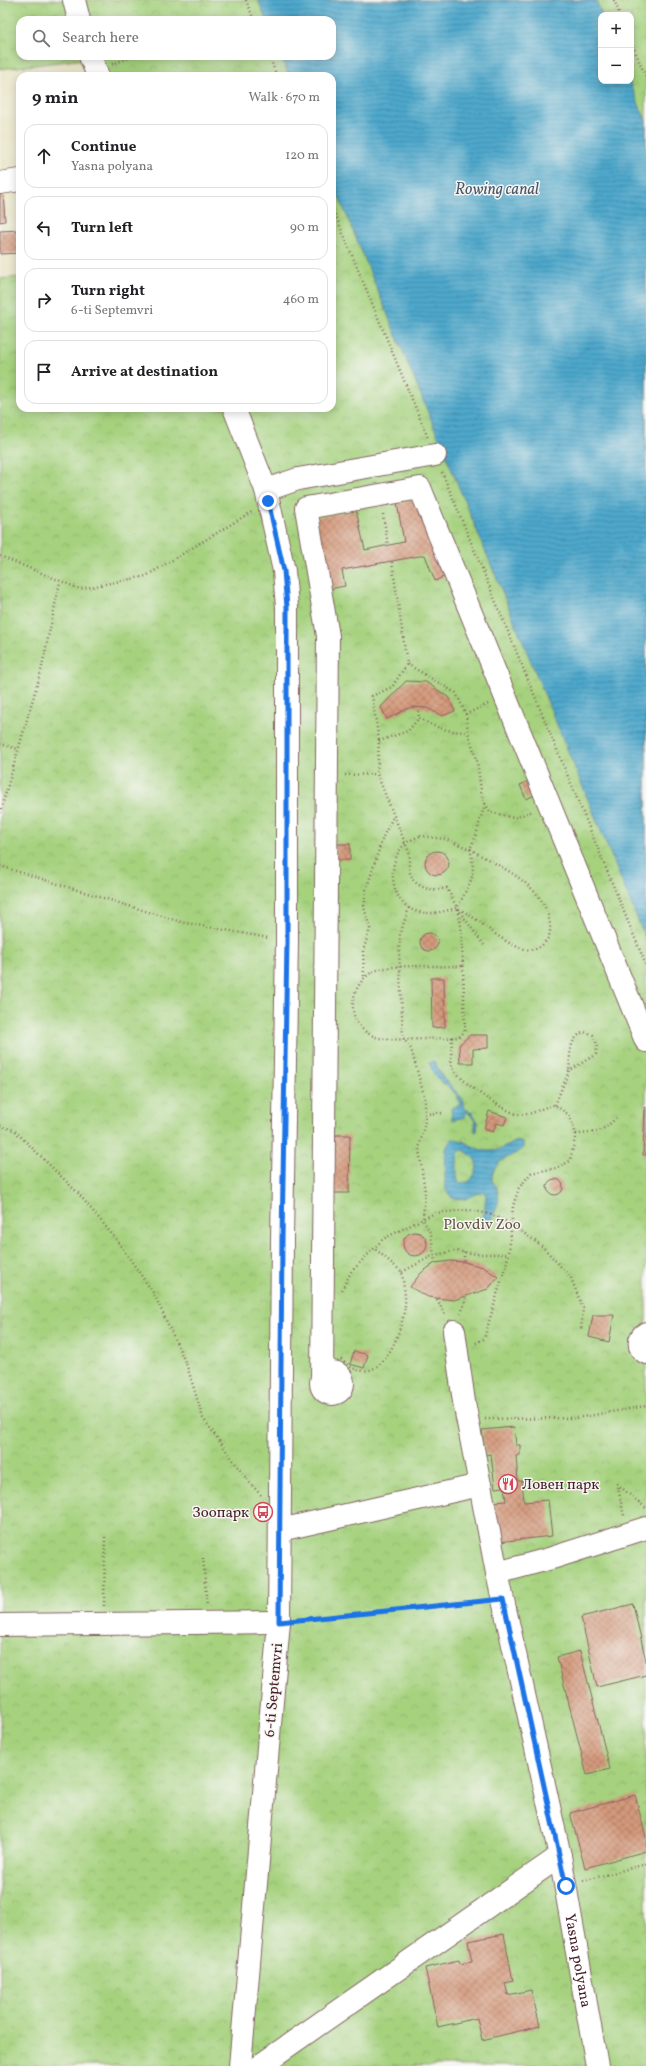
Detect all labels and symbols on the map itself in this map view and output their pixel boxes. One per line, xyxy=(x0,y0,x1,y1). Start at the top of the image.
water label: Rowing canal xyxy=(455,179,539,201)
route end xyxy=(259,492,277,510)
park label: Plovdiv Zoo xyxy=(443,1215,521,1236)
restaurant icon: Ловен парк xyxy=(497,1473,519,1495)
place label: Ловен парк xyxy=(522,1475,599,1496)
bus stop icon: Зоопарк xyxy=(252,1501,274,1523)
place label: Зоопарк xyxy=(192,1503,249,1524)
street label: 6-ti Septemvri xyxy=(260,1642,289,1738)
route start xyxy=(557,1877,575,1895)
street label: Yasna polyana xyxy=(558,1912,596,2009)

